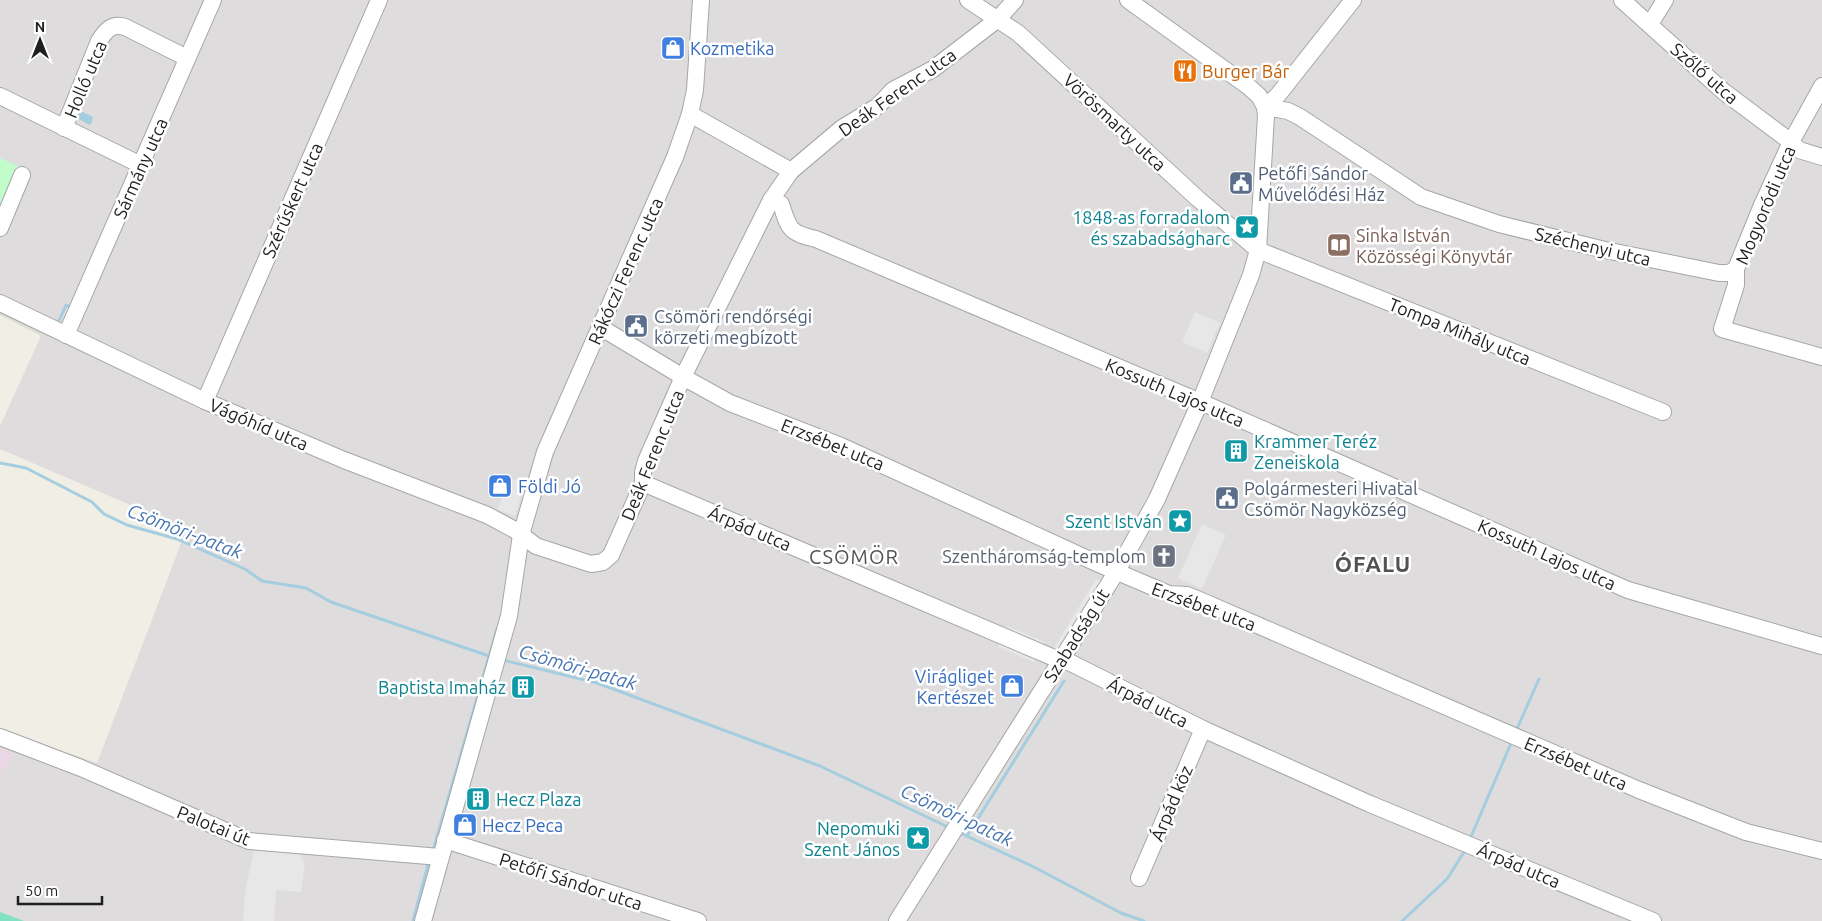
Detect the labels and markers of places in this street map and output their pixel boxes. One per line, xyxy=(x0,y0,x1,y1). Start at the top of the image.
shop icon: Kozmetika xyxy=(660,35,686,61)
place label: Kozmetika xyxy=(690,38,775,58)
restaurant icon: Burger Bár xyxy=(1172,58,1198,84)
place label: Burger Bár xyxy=(1202,61,1289,81)
place label: Petőfi Sándor Művelődési Ház xyxy=(1258,163,1385,204)
public building icon: Petőfi Sándor Művelődési Ház xyxy=(1228,170,1254,196)
place label: 1848-as forradalom és szabadságharc xyxy=(1072,207,1230,248)
place icon: 1848-as forradalom és szabadságharc xyxy=(1234,214,1260,240)
place label: Sinka István Közösségi Könyvtár xyxy=(1356,225,1513,266)
library icon: Sinka István Közösségi Könyvtár xyxy=(1326,232,1352,258)
place label: Csömöri rendőrségi körzeti megbízott xyxy=(654,306,812,347)
public building icon: Csömöri rendőrségi körzeti megbízott xyxy=(623,313,649,339)
place label: Krammer Teréz Zeneiskola xyxy=(1254,431,1377,472)
building icon: Krammer Teréz Zeneiskola xyxy=(1223,438,1249,464)
shop icon: Földi Jó xyxy=(487,473,513,499)
place label: Földi Jó xyxy=(518,476,581,496)
place label: Polgármesteri Hivatal Csömör Nagyközség xyxy=(1244,478,1418,519)
public building icon: Polgármesteri Hivatal Csömör Nagyközség xyxy=(1214,485,1240,511)
place icon: Szent István xyxy=(1167,508,1193,534)
place label: Szent István xyxy=(1065,511,1162,531)
church icon: Szentháromság-templom xyxy=(1151,543,1177,569)
place label: Szentháromság-templom xyxy=(942,546,1146,566)
place label: Virágliget Kertészet xyxy=(915,666,994,707)
shop icon: Virágliget Kertészet xyxy=(999,673,1025,699)
building icon: Baptista Imaház xyxy=(510,674,536,700)
place label: Baptista Imaház xyxy=(378,677,506,697)
building icon: Hecz Plaza xyxy=(465,786,491,812)
place label: Hecz Plaza xyxy=(496,789,582,809)
shop icon: Hecz Peca xyxy=(452,812,478,838)
place label: Hecz Peca xyxy=(482,815,563,835)
place label: Nepomuki Szent János xyxy=(804,818,900,859)
place icon: Nepomuki Szent János xyxy=(905,825,931,851)

